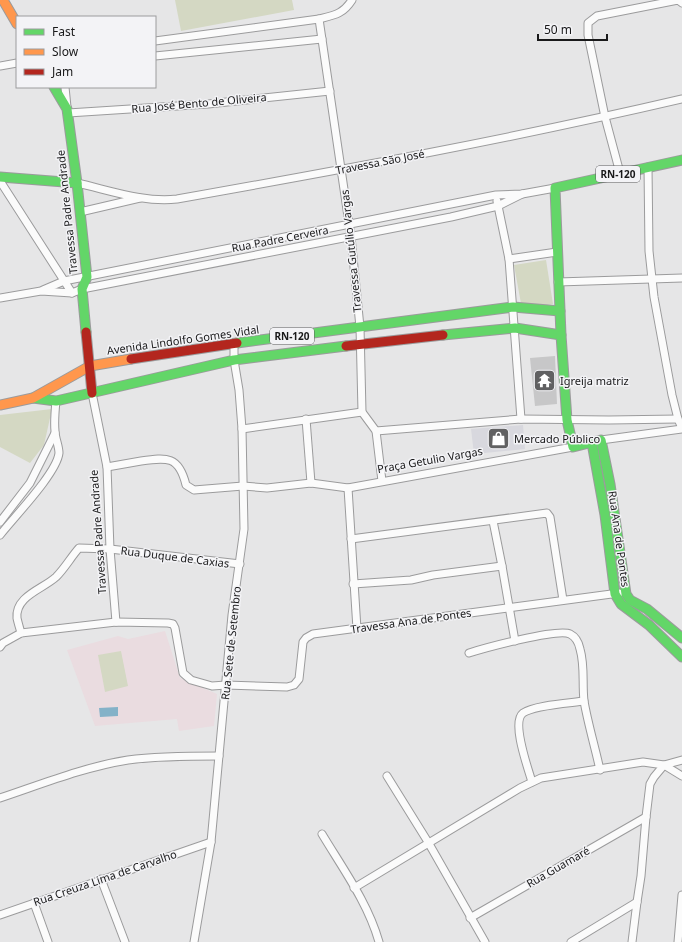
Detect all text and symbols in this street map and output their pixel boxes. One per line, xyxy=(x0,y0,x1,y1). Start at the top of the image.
legend xyxy=(16,16,156,88)
scale bar xyxy=(538,16,607,42)
text: 50 m xyxy=(544,21,572,38)
text: Fast xyxy=(52,23,76,40)
text: Slow xyxy=(52,43,79,60)
text: Jam xyxy=(51,63,73,80)
street label: Rua José Bento de Oliveira xyxy=(131,89,267,116)
street label: Travessa São José xyxy=(334,146,426,177)
street label: Travessa Padre Andrade xyxy=(53,149,80,275)
road number: RN-120 xyxy=(596,166,640,182)
street label: Travessa Gutúlio Vargas xyxy=(337,189,364,313)
street label: Rua Padre Cerveira xyxy=(230,222,330,255)
street label: Avenida Lindolfo Gomes Vidal xyxy=(106,321,260,358)
road number: RN-120 xyxy=(270,328,314,344)
temple icon: Igreija matriz xyxy=(531,368,557,394)
place label: Igreija matriz xyxy=(560,373,629,388)
shop icon: Mercado Público xyxy=(485,426,511,452)
place label: Mercado Público xyxy=(514,431,600,446)
street label: Praça Getulio Vargas xyxy=(376,443,484,476)
street label: Travessa Padre Andrade xyxy=(86,469,109,595)
street label: Rua Ana de Pontes xyxy=(605,490,634,588)
street label: Rua Duque de Caxias xyxy=(120,542,230,571)
street label: Rua Sete de Setembro xyxy=(217,585,244,701)
street label: Travessa Ana de Pontes xyxy=(350,605,472,636)
street label: Rua Guamaré xyxy=(523,842,592,891)
street label: Rua Creuza Lima de Carvalho xyxy=(31,846,179,909)

